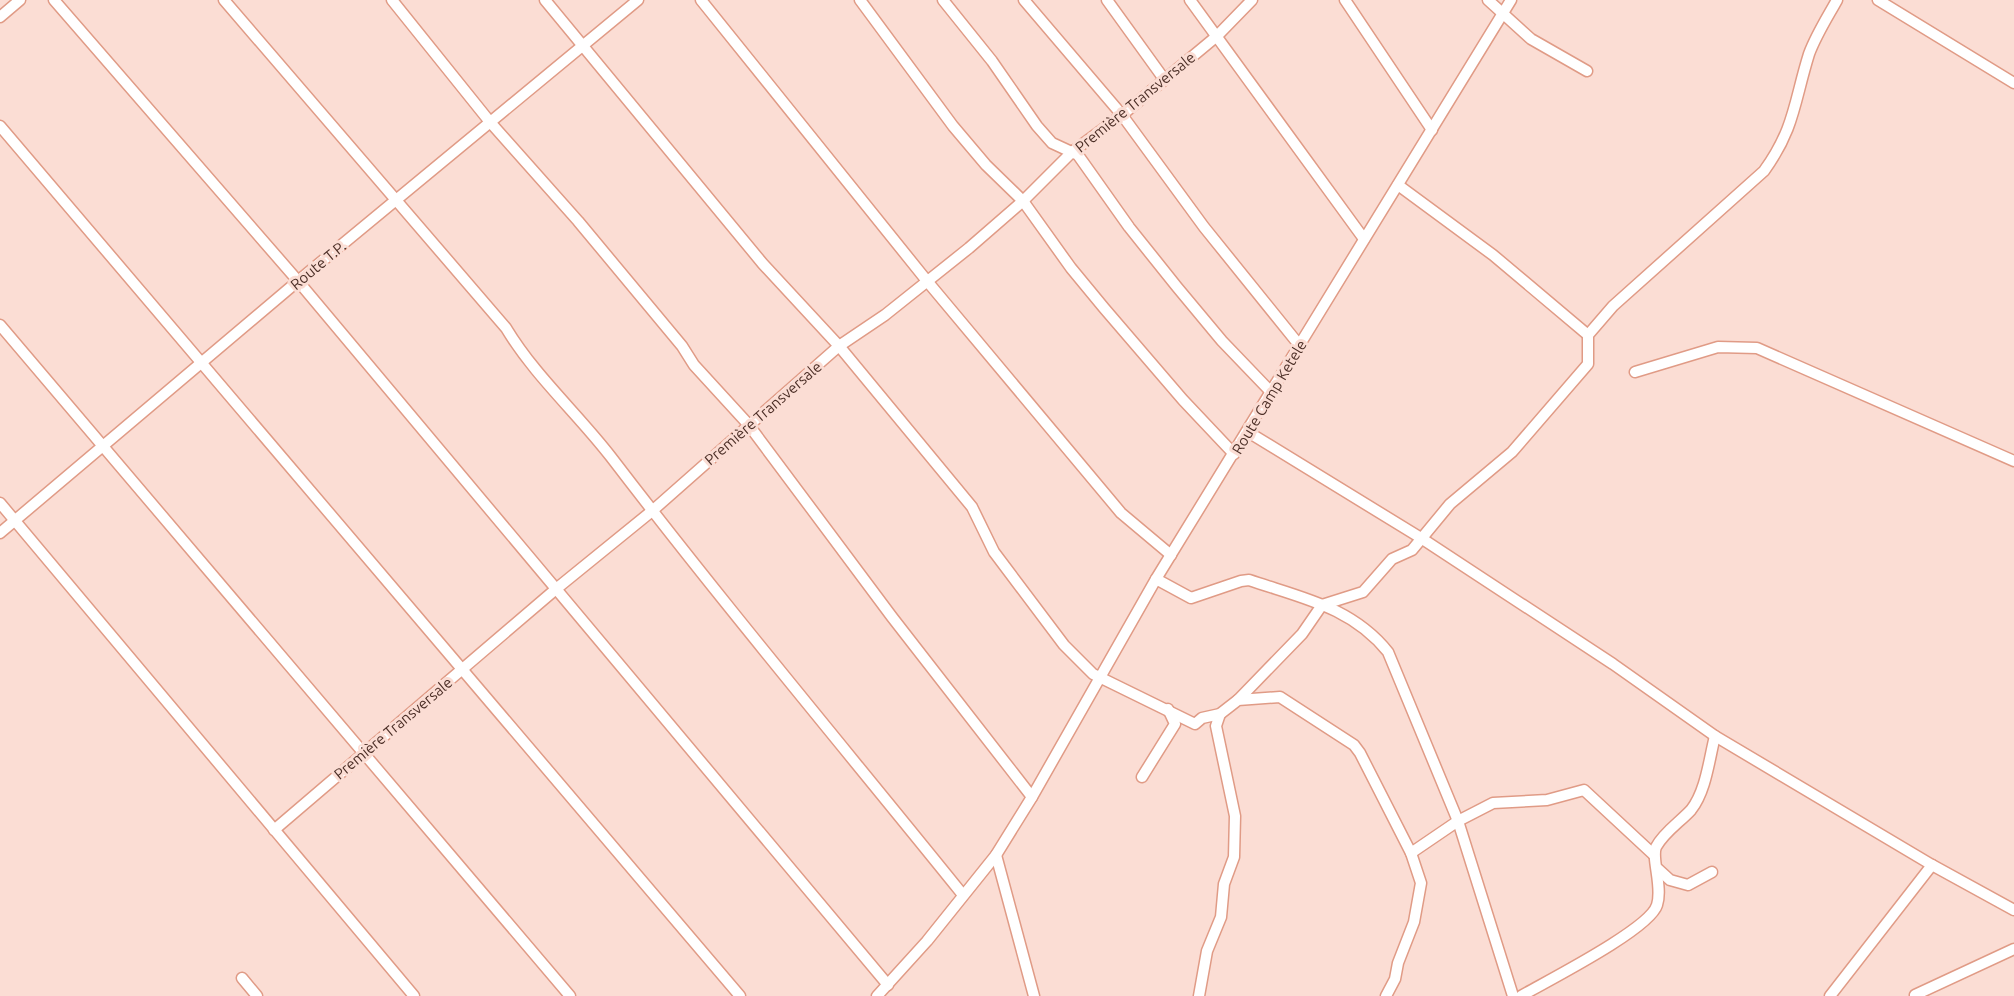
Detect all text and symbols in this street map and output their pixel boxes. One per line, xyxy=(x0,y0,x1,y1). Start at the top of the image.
street label: Première Transversale xyxy=(1072,48,1198,156)
street label: Route T.P. xyxy=(287,237,349,293)
street label: Route Camp Ketele xyxy=(1228,337,1310,457)
street label: Première Transversale xyxy=(701,358,825,468)
street label: Première Transversale xyxy=(330,674,456,782)

